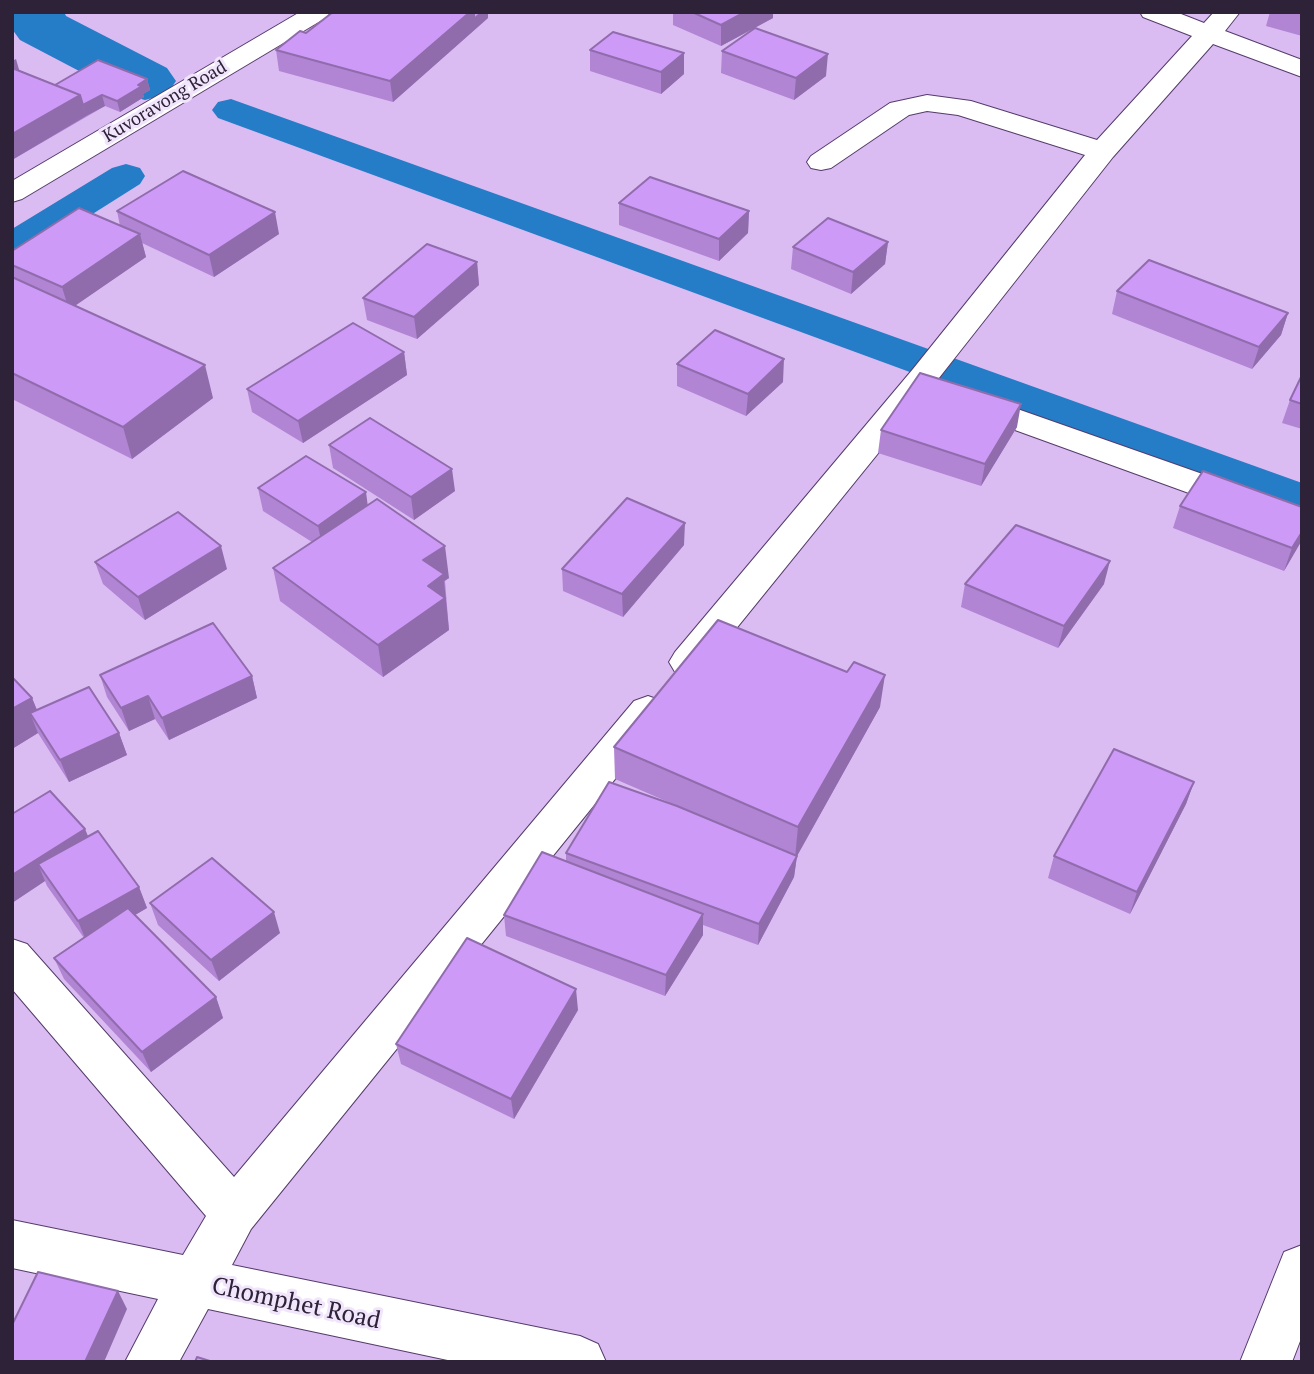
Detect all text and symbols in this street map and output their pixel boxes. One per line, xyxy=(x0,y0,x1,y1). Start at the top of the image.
street label: Kuvoravong Road xyxy=(99,57,231,147)
street label: Chomphet Road xyxy=(209,1272,383,1336)

